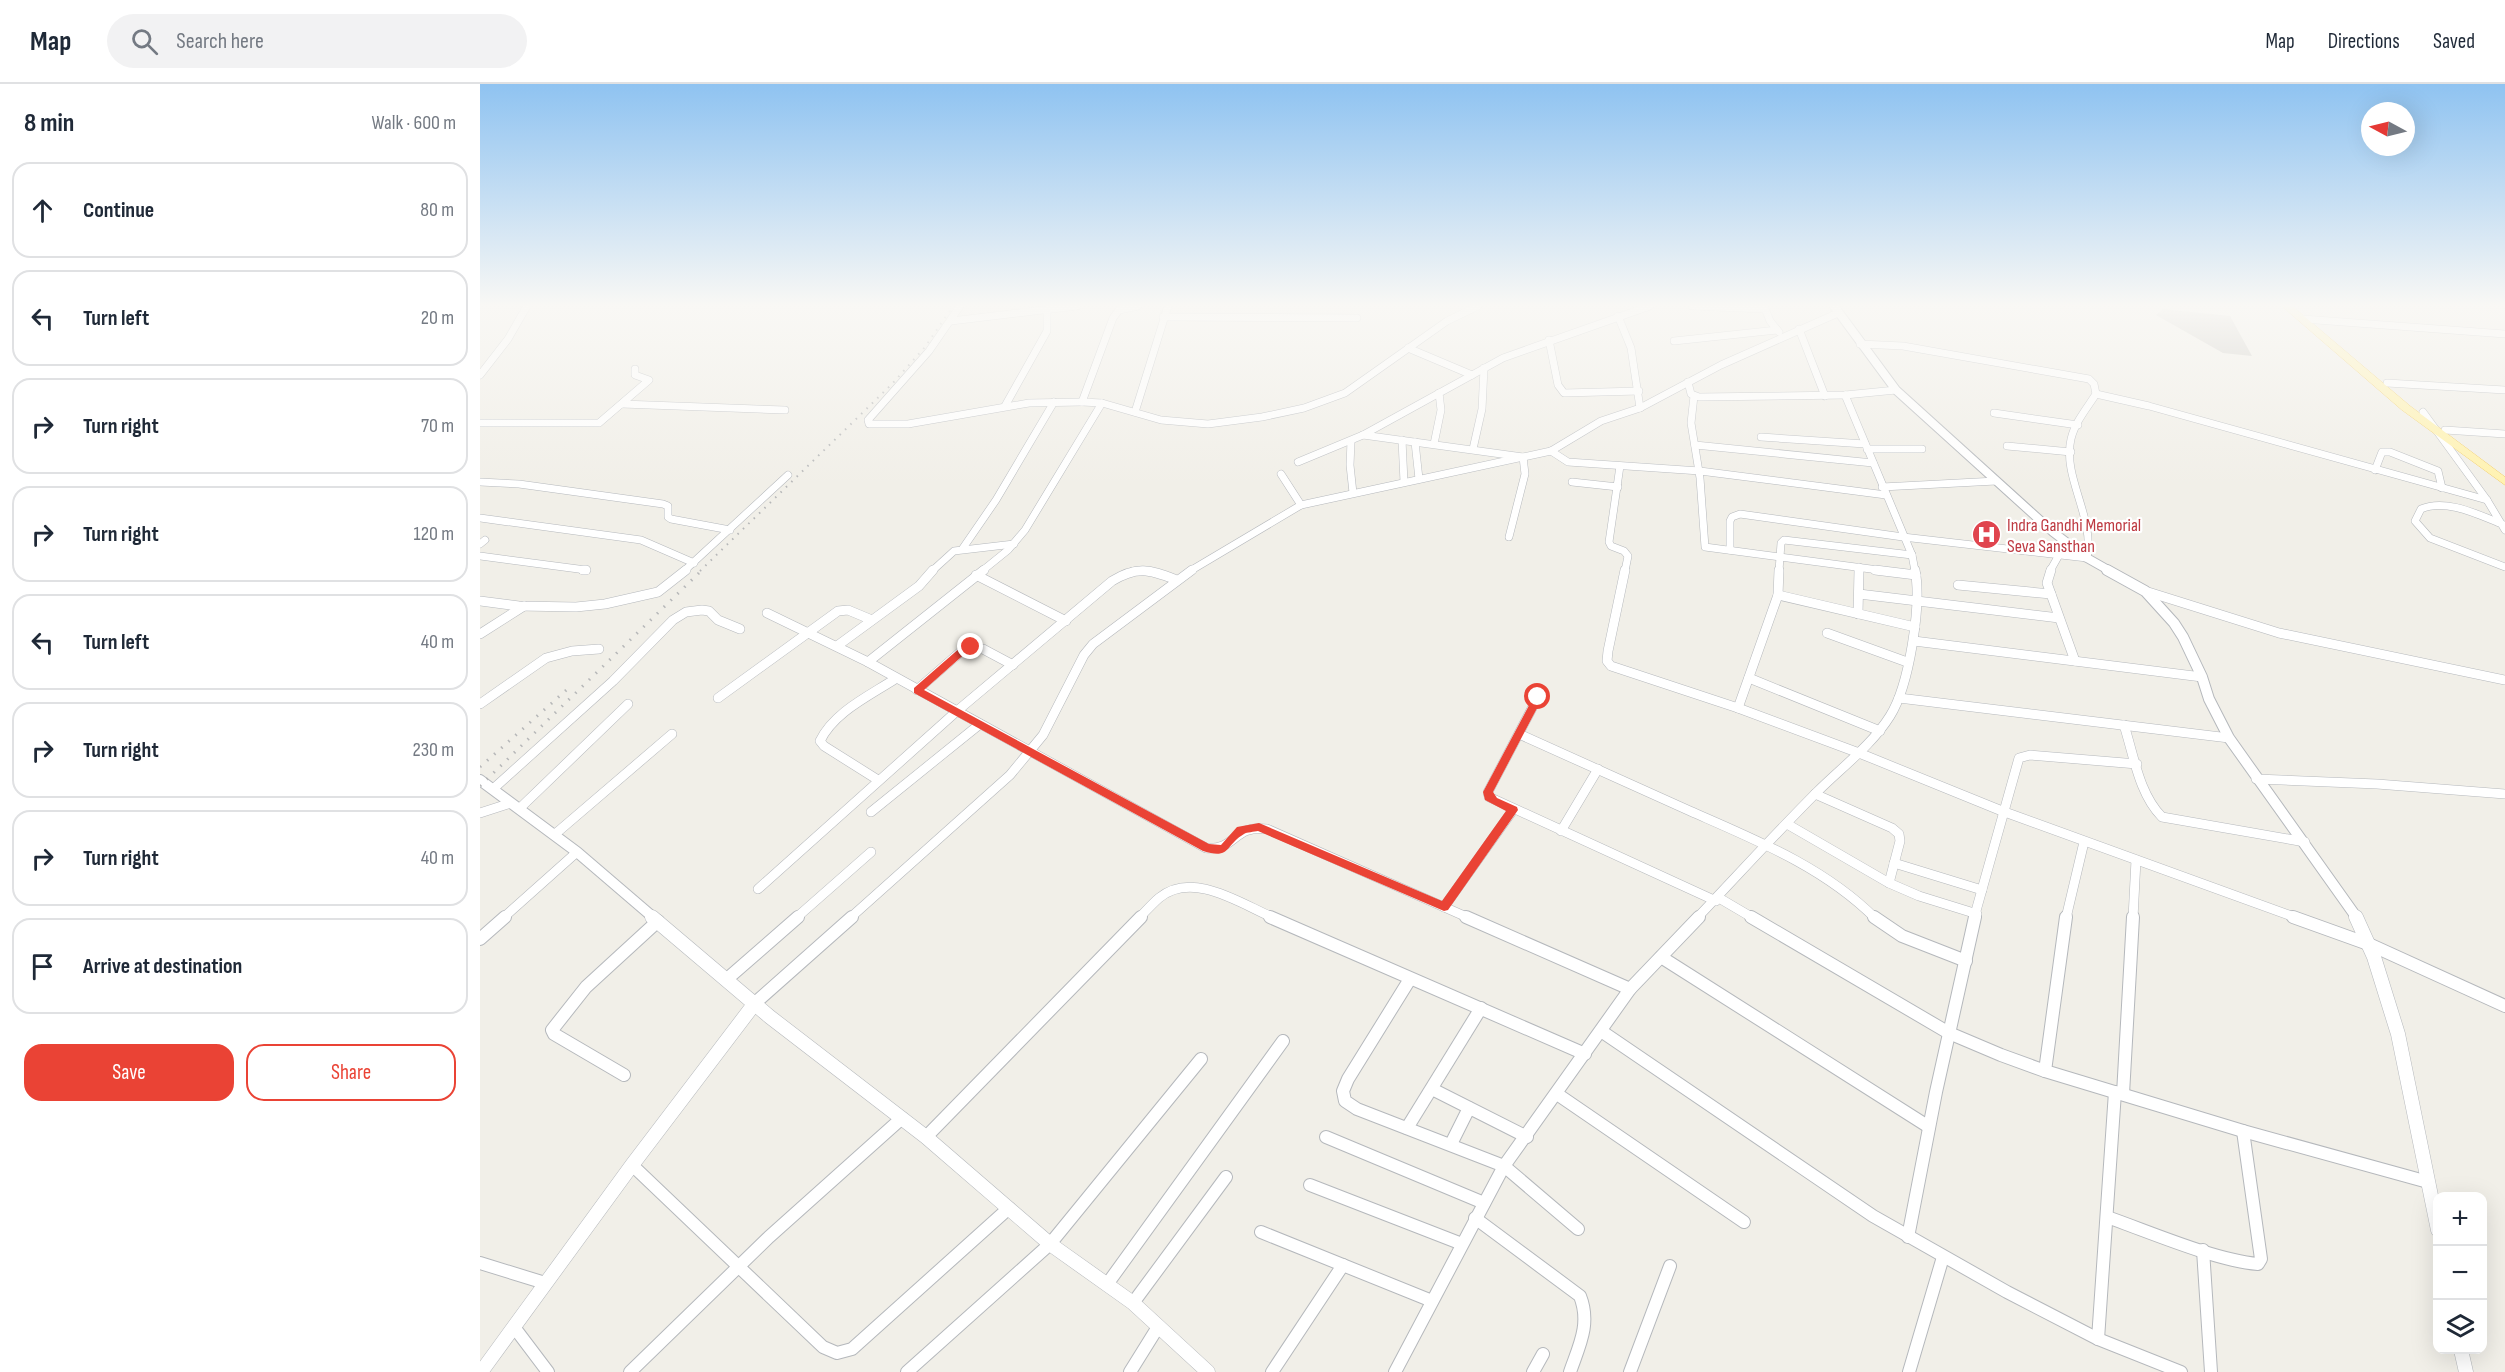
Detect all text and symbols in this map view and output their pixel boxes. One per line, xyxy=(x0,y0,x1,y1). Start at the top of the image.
search box xyxy=(107,14,527,68)
text: Map xyxy=(30,25,71,58)
icon: search xyxy=(128,25,161,58)
text: Search here xyxy=(176,28,264,55)
text: Map xyxy=(2265,29,2295,54)
text: Directions xyxy=(2328,29,2400,54)
text: Saved xyxy=(2433,29,2475,54)
north arrow xyxy=(2361,102,2415,156)
text: 8 min xyxy=(24,108,74,139)
text: Walk · 600 m xyxy=(372,111,456,135)
icon: ahead xyxy=(26,194,59,227)
text: Continue xyxy=(83,197,154,224)
text: 80 m xyxy=(420,198,454,222)
icon: left xyxy=(26,302,59,335)
text: Turn left xyxy=(83,305,149,332)
text: 20 m xyxy=(421,306,454,330)
icon: right xyxy=(26,410,59,443)
text: Turn right xyxy=(83,413,159,440)
text: 70 m xyxy=(421,414,454,438)
place label: Indra Gandhi Memorial Seva Sansthan xyxy=(2007,515,2141,557)
icon: right xyxy=(26,518,59,551)
hospital icon: Indra Gandhi Memorial Seva Sansthan xyxy=(1970,519,2002,551)
text: Turn right xyxy=(83,521,159,548)
text: 120 m xyxy=(414,522,454,546)
icon: left xyxy=(26,626,59,659)
text: Turn left xyxy=(83,629,149,656)
text: 40 m xyxy=(421,630,454,654)
route end xyxy=(957,633,983,659)
route start xyxy=(1524,683,1550,709)
icon: right xyxy=(26,734,59,767)
text: Turn right xyxy=(83,737,159,764)
text: 230 m xyxy=(412,738,454,762)
icon: right xyxy=(26,842,59,875)
text: Turn right xyxy=(83,845,159,872)
text: 40 m xyxy=(421,846,454,870)
icon: arrive xyxy=(26,950,59,983)
text: Arrive at destination xyxy=(83,953,242,980)
button: Save xyxy=(24,1044,234,1101)
button: Share xyxy=(246,1044,456,1101)
map controls xyxy=(2433,1192,2487,1354)
button: + xyxy=(2433,1192,2487,1246)
button: − xyxy=(2433,1246,2487,1300)
button: layers xyxy=(2433,1300,2487,1354)

